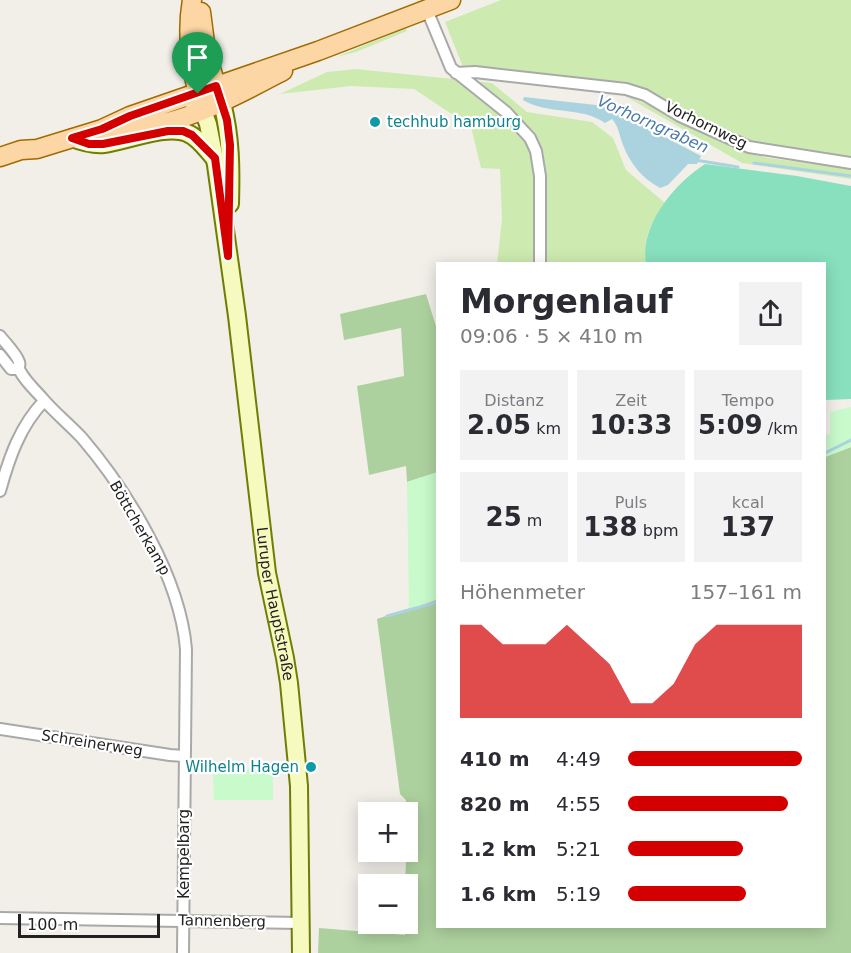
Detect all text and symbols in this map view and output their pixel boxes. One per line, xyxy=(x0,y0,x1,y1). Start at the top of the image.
pin xyxy=(172,32,223,94)
icon: arrive xyxy=(181,41,214,74)
water label: Vorhorngraben xyxy=(594,91,712,157)
street label: Vorhornweg xyxy=(662,97,750,153)
place label: techhub hamburg xyxy=(387,113,521,131)
marker: techhub hamburg xyxy=(368,115,382,129)
text: Morgenlauf xyxy=(460,282,673,321)
button: share xyxy=(739,282,802,345)
text: 09:06 · 5 × 410 m xyxy=(460,324,643,348)
text: Distanz xyxy=(484,391,544,410)
text: Zeit xyxy=(615,391,647,410)
text: Tempo xyxy=(722,391,774,410)
text: 2.05 xyxy=(467,410,531,440)
text: 10:33 xyxy=(590,410,672,440)
text: 5:09 xyxy=(698,410,763,440)
text: km xyxy=(531,419,561,438)
text: /km xyxy=(763,419,798,438)
street label: Böttcherkamp xyxy=(106,478,174,578)
text: Puls xyxy=(615,493,647,512)
text: kcal xyxy=(732,493,764,512)
text: 25 xyxy=(486,502,522,532)
text: m xyxy=(522,511,542,530)
text: 138 xyxy=(583,512,638,542)
text: 137 xyxy=(721,512,775,542)
text: bpm xyxy=(638,521,679,540)
street label: Luruper Hauptstraße xyxy=(253,526,298,682)
text: Höhenmeter xyxy=(460,580,585,604)
text: 157–161 m xyxy=(690,580,802,604)
street label: Schreinerweg xyxy=(40,726,144,760)
text: 410 m xyxy=(460,747,530,771)
text: 4:49 xyxy=(556,747,601,771)
place label: Wilhelm Hagen xyxy=(185,758,299,776)
marker: Wilhelm Hagen xyxy=(304,760,318,774)
text: 820 m xyxy=(460,792,530,816)
text: 4:55 xyxy=(556,792,601,816)
map controls xyxy=(358,802,418,934)
button: + xyxy=(358,802,418,862)
street label: Kempelbarg xyxy=(175,809,193,899)
text: 1.2 km xyxy=(460,837,537,861)
text: 5:21 xyxy=(556,837,601,861)
button: − xyxy=(358,874,418,934)
text: 1.6 km xyxy=(460,882,537,906)
text: 5:19 xyxy=(556,882,601,906)
scale bar xyxy=(18,911,160,938)
street label: Tannenberg xyxy=(177,911,266,931)
text: 100 m xyxy=(27,915,78,934)

